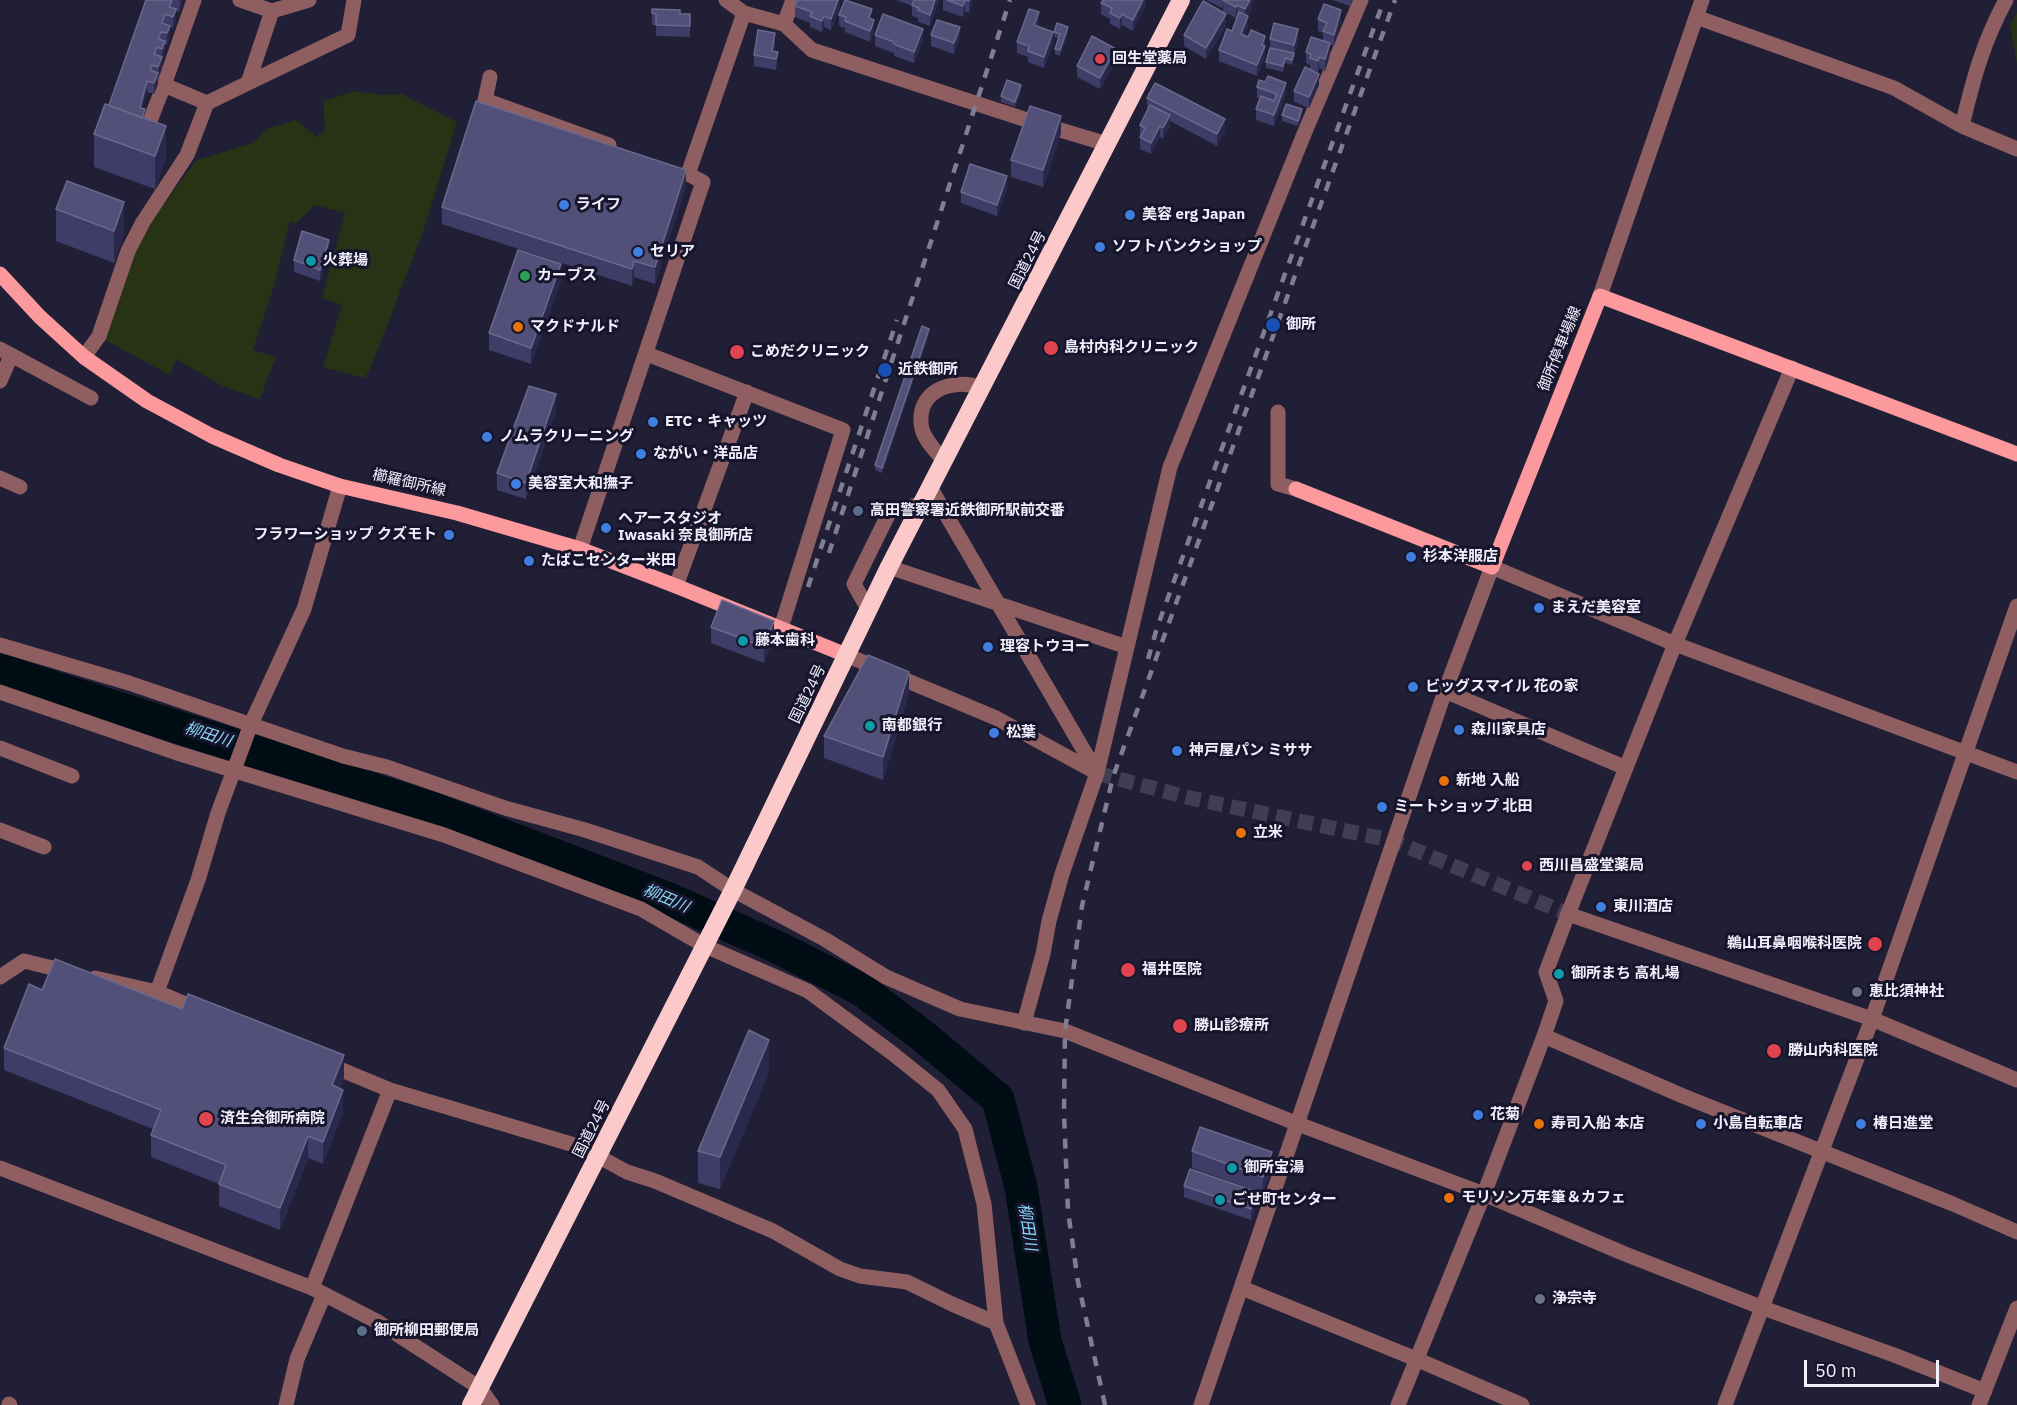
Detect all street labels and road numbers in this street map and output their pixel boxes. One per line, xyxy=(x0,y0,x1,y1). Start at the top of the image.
street label: 国道24号 xyxy=(1006,228,1050,292)
street label: 御所停車場線 xyxy=(1535,304,1585,394)
street label: 櫛羅御所線 xyxy=(370,466,448,500)
street label: 国道24号 xyxy=(786,662,830,726)
street label: 国道24号 xyxy=(570,1097,614,1161)

